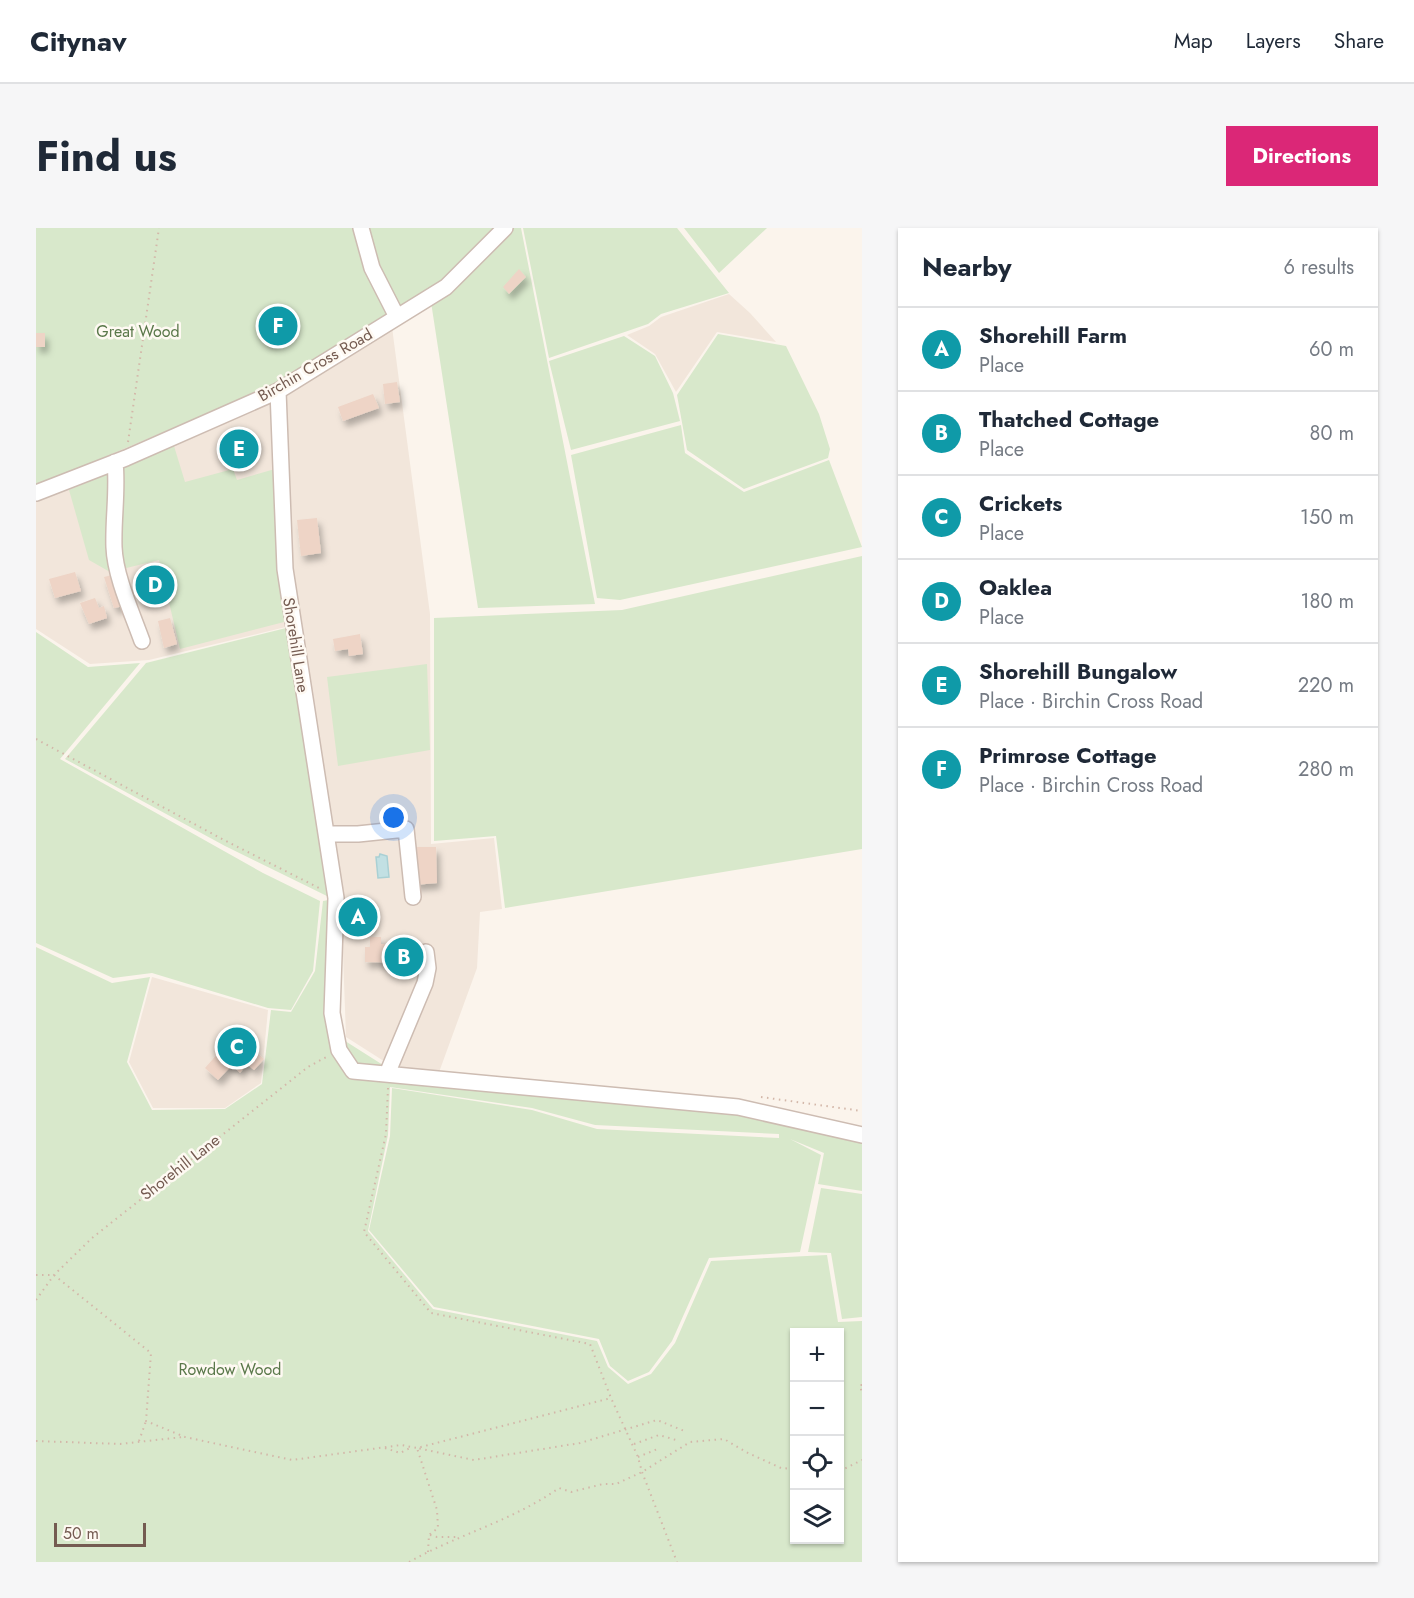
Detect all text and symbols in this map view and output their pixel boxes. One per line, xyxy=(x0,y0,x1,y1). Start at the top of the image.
text: Citynav xyxy=(30,21,127,62)
text: Map xyxy=(1174,26,1213,56)
text: Layers xyxy=(1246,26,1301,56)
text: Share xyxy=(1334,26,1384,56)
text: Find us xyxy=(36,126,177,187)
button: Directions xyxy=(1226,126,1378,186)
text: Nearby xyxy=(922,248,1011,286)
text: 6 results xyxy=(1284,253,1354,282)
pin: F xyxy=(258,304,298,348)
text: Shorehill Farm xyxy=(979,319,1127,351)
park label: Great Wood xyxy=(96,320,180,343)
street label: Birchin Cross Road xyxy=(253,323,377,407)
text: A xyxy=(934,335,949,364)
text: 60 m xyxy=(1309,335,1354,364)
text: Place xyxy=(979,351,1024,380)
text: Thatched Cottage xyxy=(979,403,1159,435)
text: B xyxy=(935,419,948,448)
text: 80 m xyxy=(1309,419,1354,448)
pin: E xyxy=(220,426,258,472)
text: Place xyxy=(979,435,1024,464)
text: Crickets xyxy=(979,487,1062,519)
text: C xyxy=(934,503,949,532)
text: 150 m xyxy=(1300,503,1354,532)
text: Place xyxy=(979,519,1024,548)
pin: D xyxy=(136,562,174,608)
text: Oaklea xyxy=(979,571,1052,603)
text: D xyxy=(934,587,949,616)
text: 180 m xyxy=(1300,587,1354,616)
street label: Shorehill Lane xyxy=(277,596,315,694)
text: Place xyxy=(979,603,1024,632)
text: Shorehill Bungalow xyxy=(979,655,1177,687)
text: E xyxy=(935,671,948,700)
text: 220 m xyxy=(1298,671,1354,700)
text: Place · Birchin Cross Road xyxy=(979,687,1203,716)
text: Primrose Cottage xyxy=(979,739,1157,771)
text: F xyxy=(936,755,947,784)
text: 280 m xyxy=(1298,755,1354,784)
text: Place · Birchin Cross Road xyxy=(979,771,1203,800)
your location xyxy=(379,803,408,832)
pin: A xyxy=(338,894,378,940)
pin: B xyxy=(384,934,424,980)
pin: C xyxy=(218,1024,256,1070)
street label: Shorehill Lane xyxy=(135,1128,225,1206)
map controls xyxy=(790,1328,844,1544)
button: + xyxy=(790,1328,844,1382)
park label: Rowdow Wood xyxy=(179,1358,281,1381)
button: − xyxy=(790,1382,844,1436)
button: locate xyxy=(790,1436,844,1490)
button: layers xyxy=(790,1490,844,1544)
scale bar xyxy=(54,1520,146,1548)
text: 50 m xyxy=(63,1522,99,1545)

